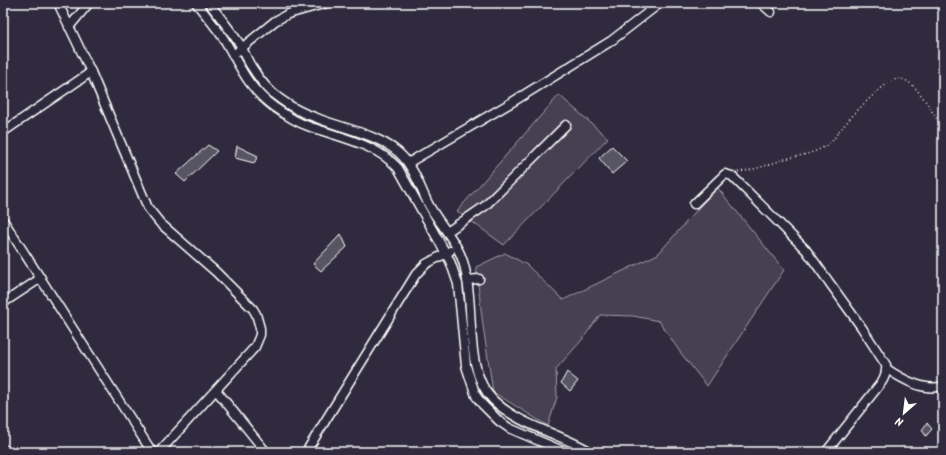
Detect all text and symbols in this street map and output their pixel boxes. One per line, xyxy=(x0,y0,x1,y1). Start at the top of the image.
north arrow xyxy=(884,393,924,433)
text: N xyxy=(892,411,907,431)

